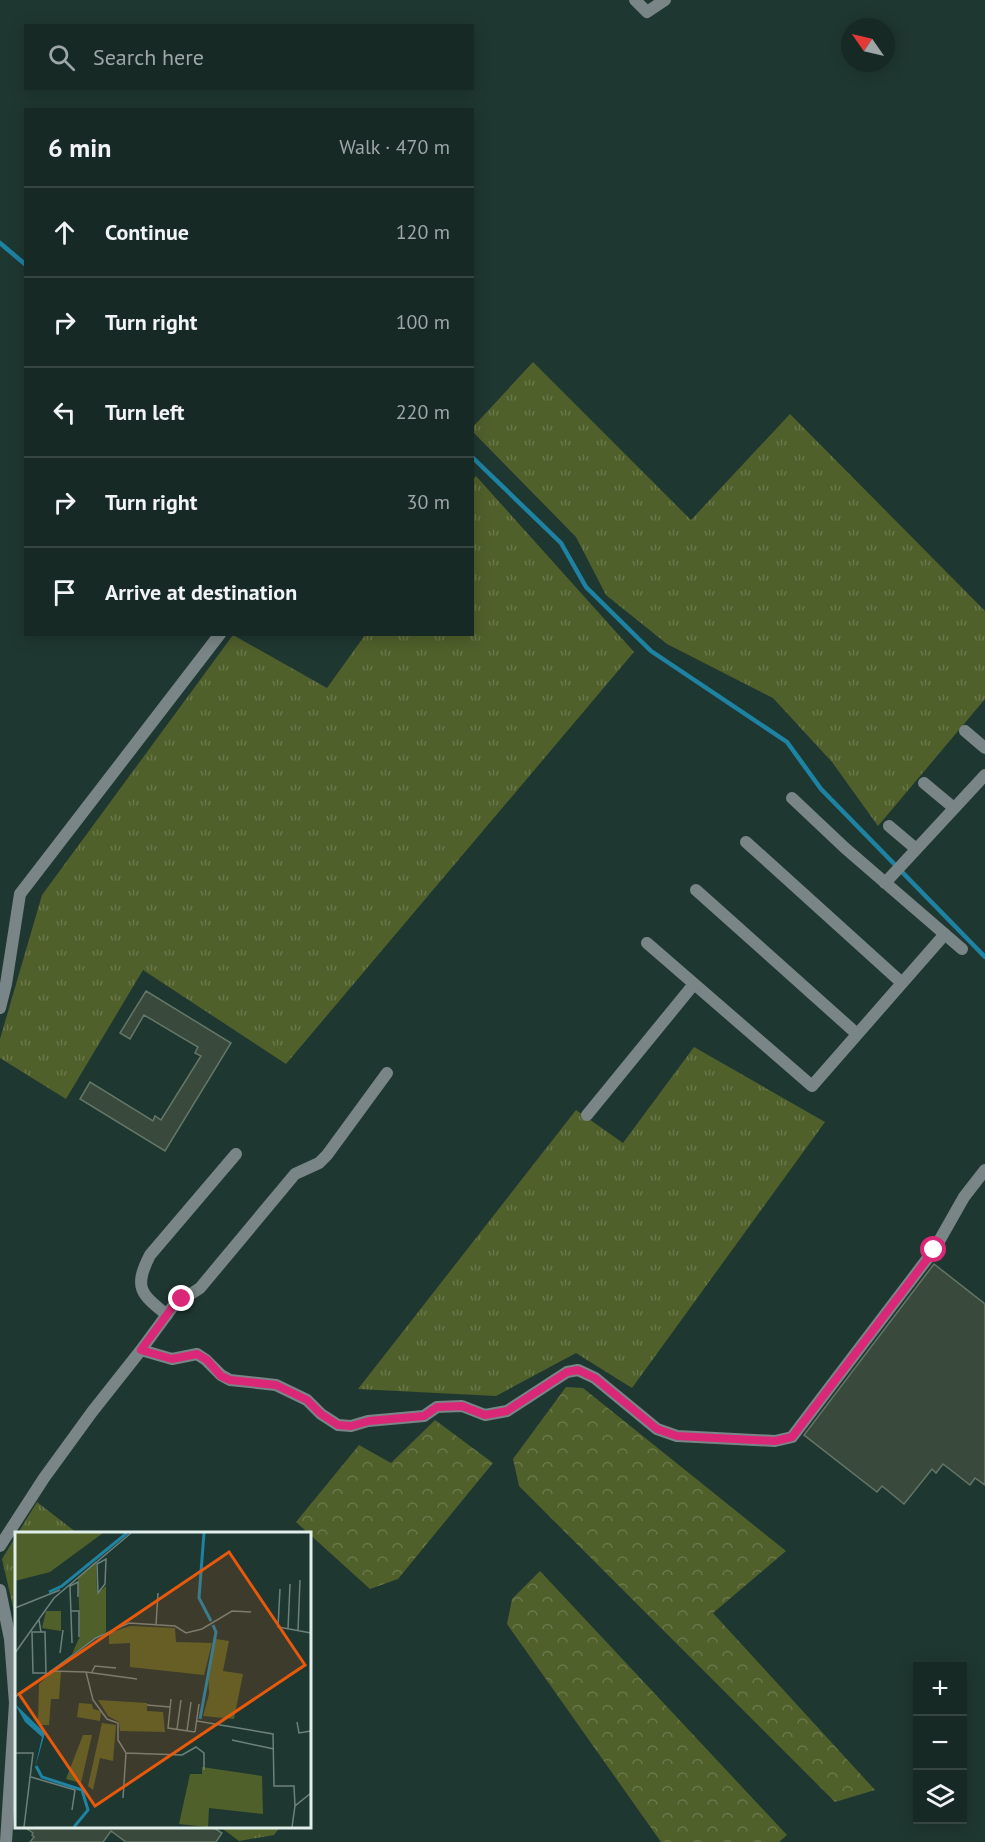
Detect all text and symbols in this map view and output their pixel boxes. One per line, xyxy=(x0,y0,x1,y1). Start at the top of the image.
north arrow xyxy=(841,18,895,72)
search box xyxy=(24,24,474,90)
icon: search xyxy=(45,41,78,74)
text: Search here xyxy=(93,43,204,71)
text: 6 min xyxy=(48,131,111,164)
text: Walk · 470 m xyxy=(339,134,450,160)
icon: ahead xyxy=(48,216,81,249)
text: Continue xyxy=(105,218,189,246)
text: 120 m xyxy=(396,219,450,245)
icon: right xyxy=(48,306,81,339)
text: Turn right xyxy=(105,308,197,336)
text: 100 m xyxy=(396,309,450,335)
icon: left xyxy=(48,396,81,429)
text: Turn left xyxy=(105,398,185,426)
text: 220 m xyxy=(396,399,450,425)
icon: right xyxy=(48,486,81,519)
text: Turn right xyxy=(105,488,197,516)
text: 30 m xyxy=(407,489,450,515)
icon: arrive xyxy=(48,576,81,609)
text: Arrive at destination xyxy=(105,578,297,606)
route start xyxy=(920,1236,946,1262)
route end xyxy=(168,1285,194,1311)
inset map xyxy=(15,1532,310,1827)
map controls xyxy=(913,1662,967,1824)
button: + xyxy=(913,1662,967,1716)
button: − xyxy=(913,1716,967,1770)
button: layers xyxy=(913,1770,967,1824)

